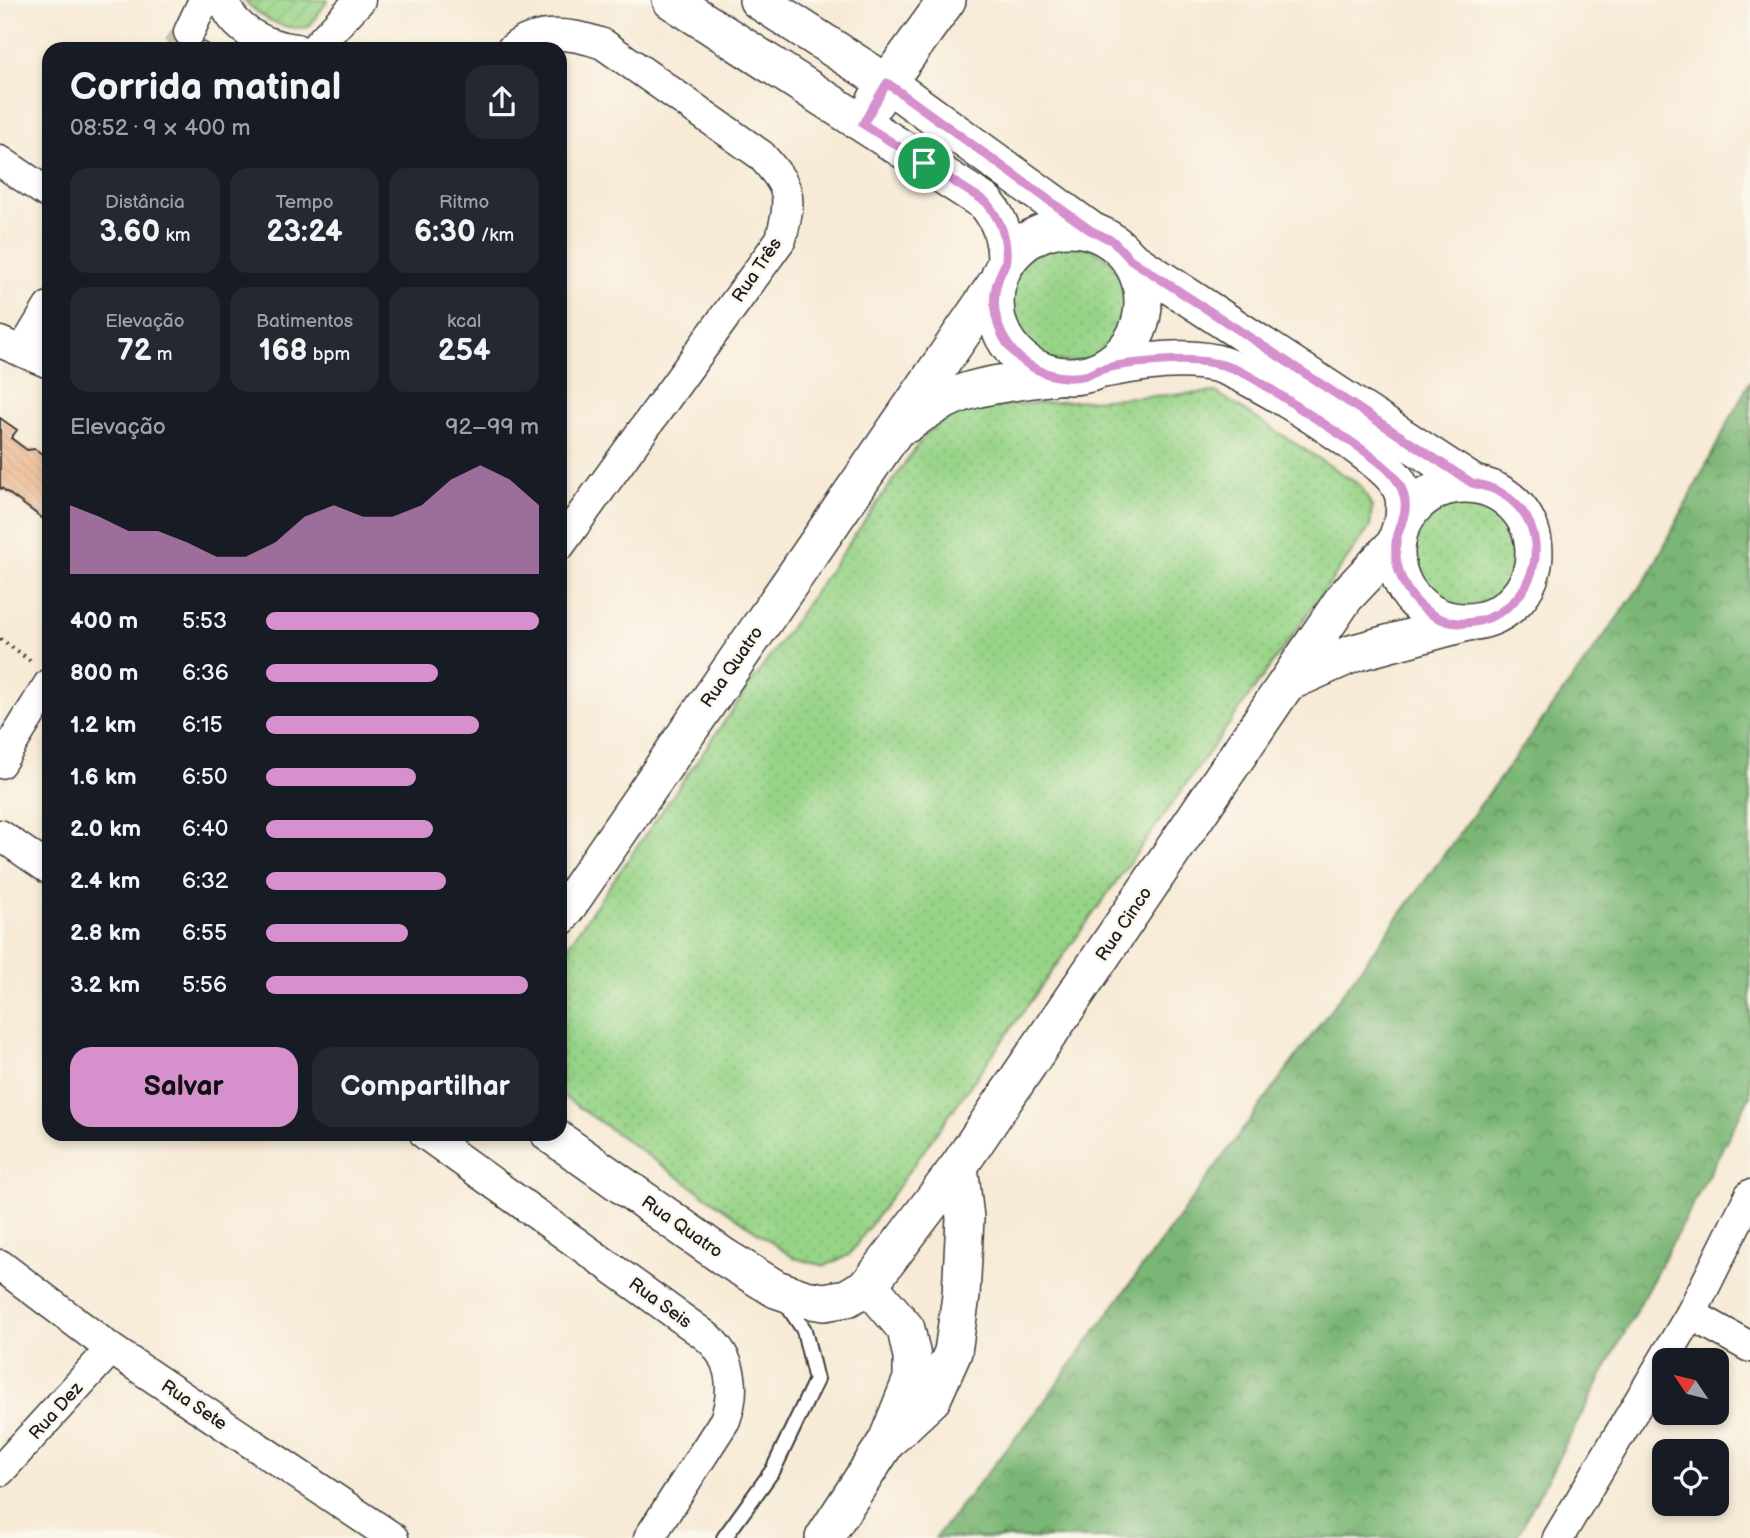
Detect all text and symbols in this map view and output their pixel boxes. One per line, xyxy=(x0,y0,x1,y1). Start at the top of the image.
text: Corrida matinal xyxy=(70,65,341,110)
button: share xyxy=(465,65,539,139)
text: 08:52 · 9 × 400 m xyxy=(70,114,251,142)
pin xyxy=(894,133,954,193)
icon: arrive xyxy=(905,144,943,182)
text: Distância xyxy=(105,191,185,214)
text: Tempo xyxy=(275,191,334,214)
text: Ritmo xyxy=(439,191,489,214)
text: 3.60 xyxy=(99,214,160,250)
text: 23:24 xyxy=(266,214,343,250)
text: 6:30 xyxy=(414,214,476,250)
text: km xyxy=(160,224,190,247)
text: /km xyxy=(476,224,514,247)
street label: Rua Três xyxy=(728,234,786,306)
text: Elevação xyxy=(105,310,184,333)
text: Batimentos xyxy=(256,310,353,333)
text: kcal xyxy=(447,310,481,333)
text: 72 xyxy=(117,333,152,369)
text: 168 xyxy=(259,333,308,369)
text: 254 xyxy=(438,333,491,369)
text: m xyxy=(152,343,173,366)
text: bpm xyxy=(308,343,350,366)
text: Elevação xyxy=(70,413,166,441)
text: 92–99 m xyxy=(445,413,539,441)
text: 400 m xyxy=(70,607,138,635)
text: 5:53 xyxy=(182,607,227,635)
street label: Rua Quatro xyxy=(696,622,768,712)
text: 800 m xyxy=(70,659,138,687)
text: 6:36 xyxy=(182,659,229,687)
text: 1.2 km xyxy=(70,711,136,739)
text: 6:15 xyxy=(182,711,223,739)
text: 1.6 km xyxy=(70,763,137,791)
text: 6:50 xyxy=(182,763,227,791)
text: 2.0 km xyxy=(70,815,141,843)
text: 6:40 xyxy=(182,815,228,843)
text: 2.4 km xyxy=(70,867,140,895)
text: 6:32 xyxy=(182,867,228,895)
street label: Rua Cinco xyxy=(1092,883,1156,965)
text: 2.8 km xyxy=(70,919,141,947)
text: 6:55 xyxy=(182,919,227,947)
text: 3.2 km xyxy=(70,971,140,999)
text: 5:56 xyxy=(182,971,227,999)
button: Salvar xyxy=(70,1047,298,1127)
button: Compartilhar xyxy=(312,1047,539,1127)
street label: Rua Quatro xyxy=(637,1191,727,1263)
street label: Rua Seis xyxy=(625,1273,695,1333)
north arrow xyxy=(1652,1348,1729,1424)
map controls xyxy=(1652,1348,1729,1516)
street label: Rua Sete xyxy=(157,1375,231,1435)
street label: Rua Dez xyxy=(25,1378,87,1444)
button: locate xyxy=(1652,1439,1729,1516)

